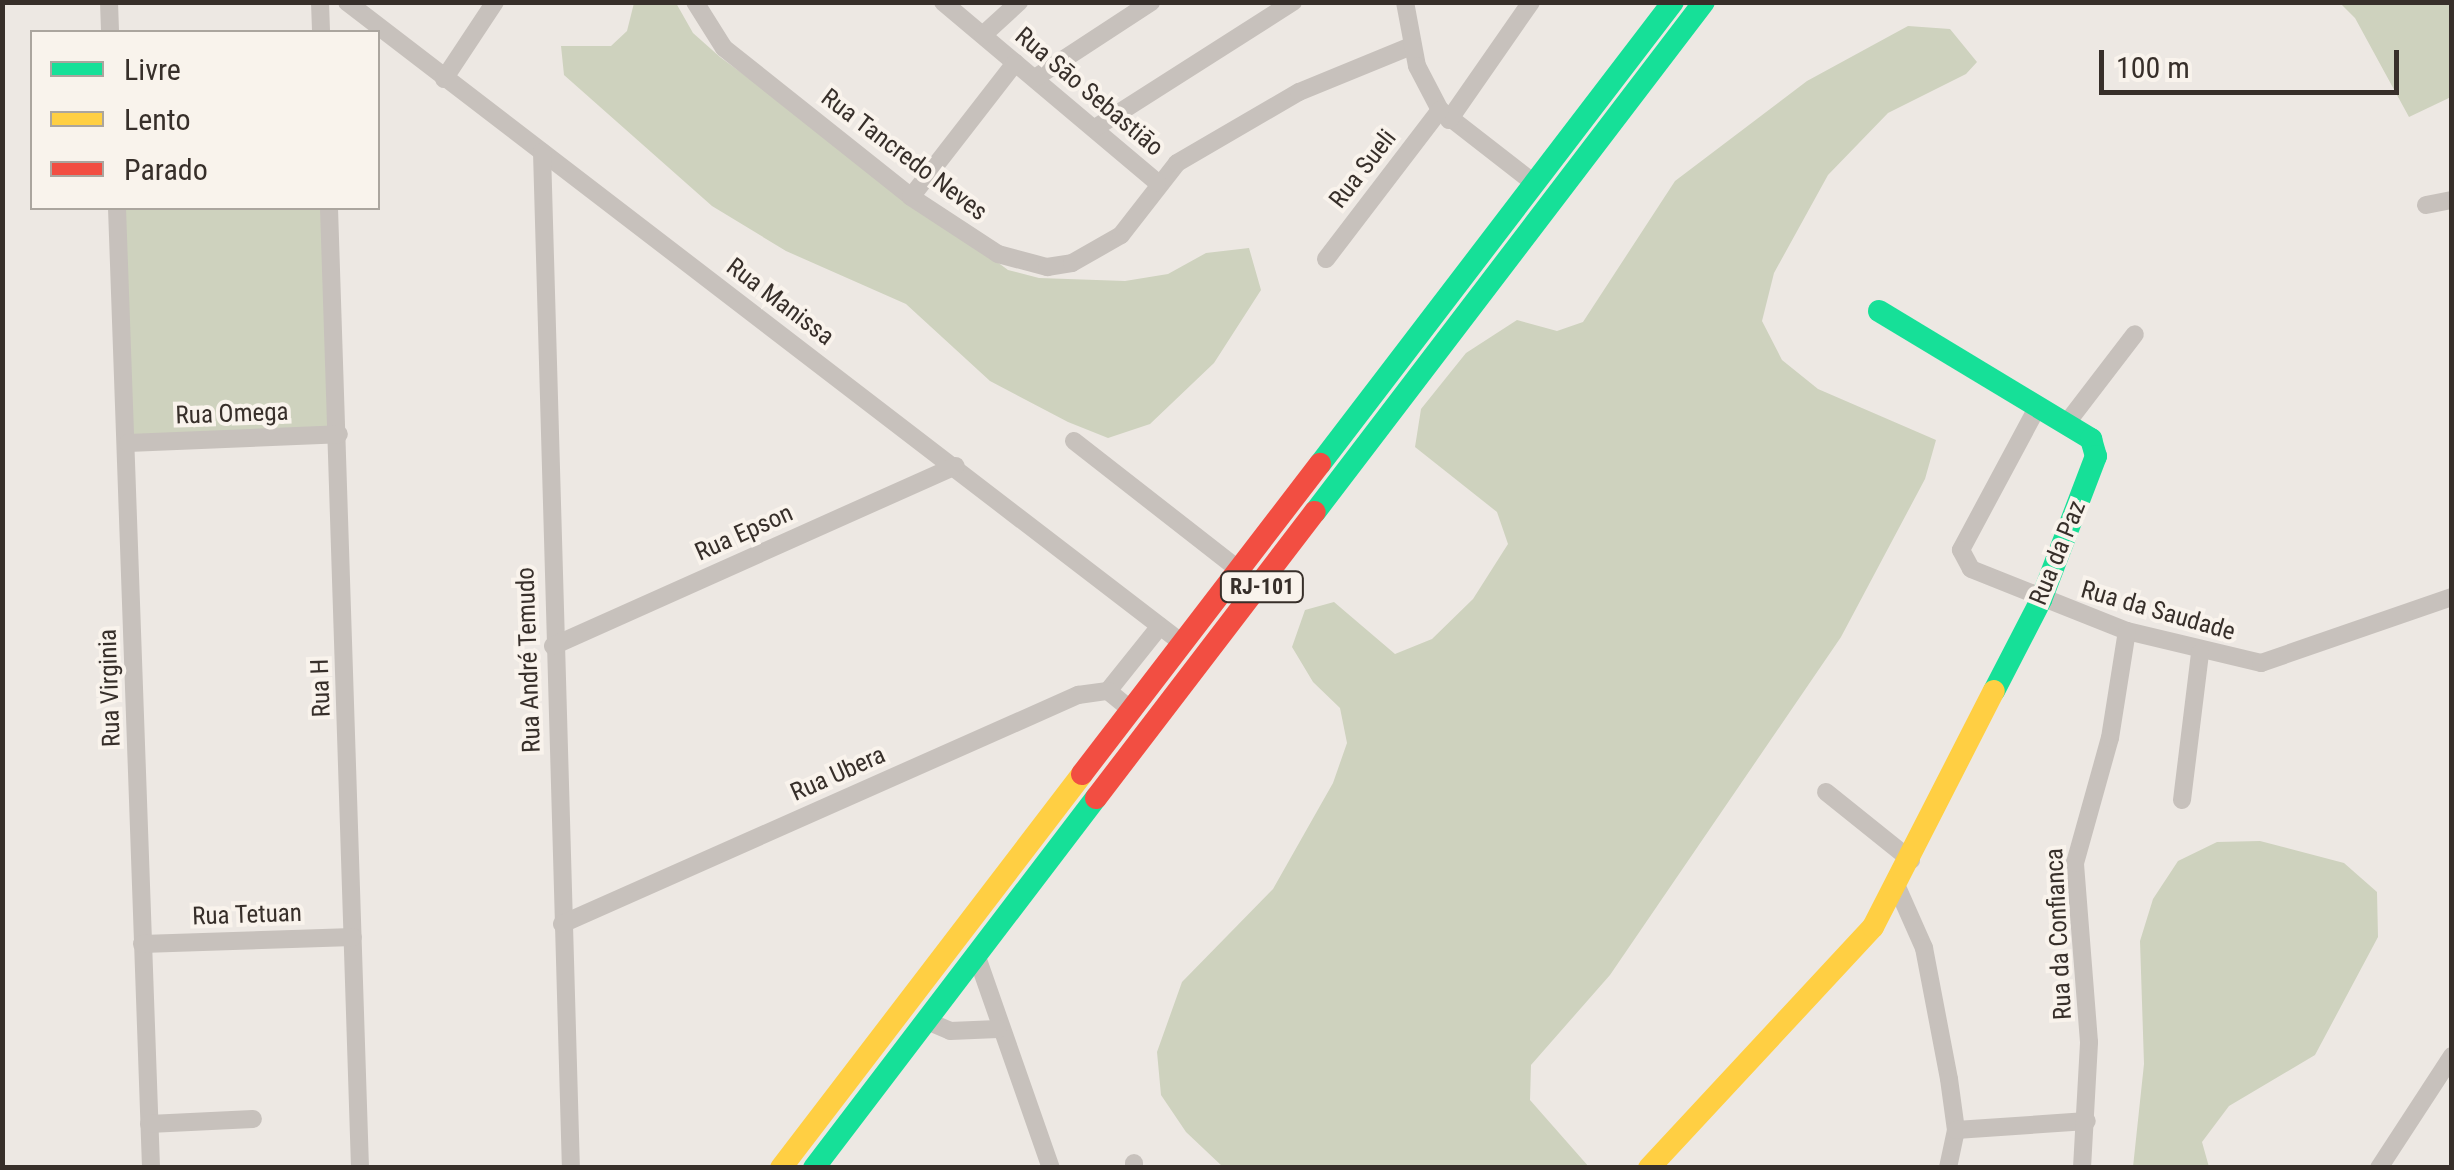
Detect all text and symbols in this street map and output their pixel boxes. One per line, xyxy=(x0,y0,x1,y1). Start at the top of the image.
street label: Rua Sāo Sebastiāo xyxy=(1009,21,1169,163)
legend xyxy=(30,30,380,210)
scale bar xyxy=(2104,30,2404,92)
text: 100 m xyxy=(2116,50,2190,85)
text: Livre xyxy=(124,52,181,87)
street label: Rua Tancredo Neves xyxy=(815,83,993,227)
text: Lento xyxy=(124,102,191,137)
street label: Rua Sueli xyxy=(1323,124,1403,214)
text: Parado xyxy=(124,152,208,187)
street label: Rua Manissa xyxy=(720,252,840,352)
street label: Rua Omega xyxy=(175,397,289,431)
street label: Rua da Paz xyxy=(2024,496,2092,610)
street label: Rua Epson xyxy=(690,498,798,568)
street label: Rua André Temudo xyxy=(511,566,547,754)
road number: RJ-101 xyxy=(1220,570,1304,604)
street label: Rua da Saudade xyxy=(2078,575,2238,647)
street label: Rua Virginia xyxy=(93,628,127,748)
street label: Rua H xyxy=(305,658,337,718)
street label: Rua Ubera xyxy=(786,740,890,808)
street label: Rua da Confianca xyxy=(2040,847,2078,1021)
street label: Rua Tetuan xyxy=(191,898,303,932)

